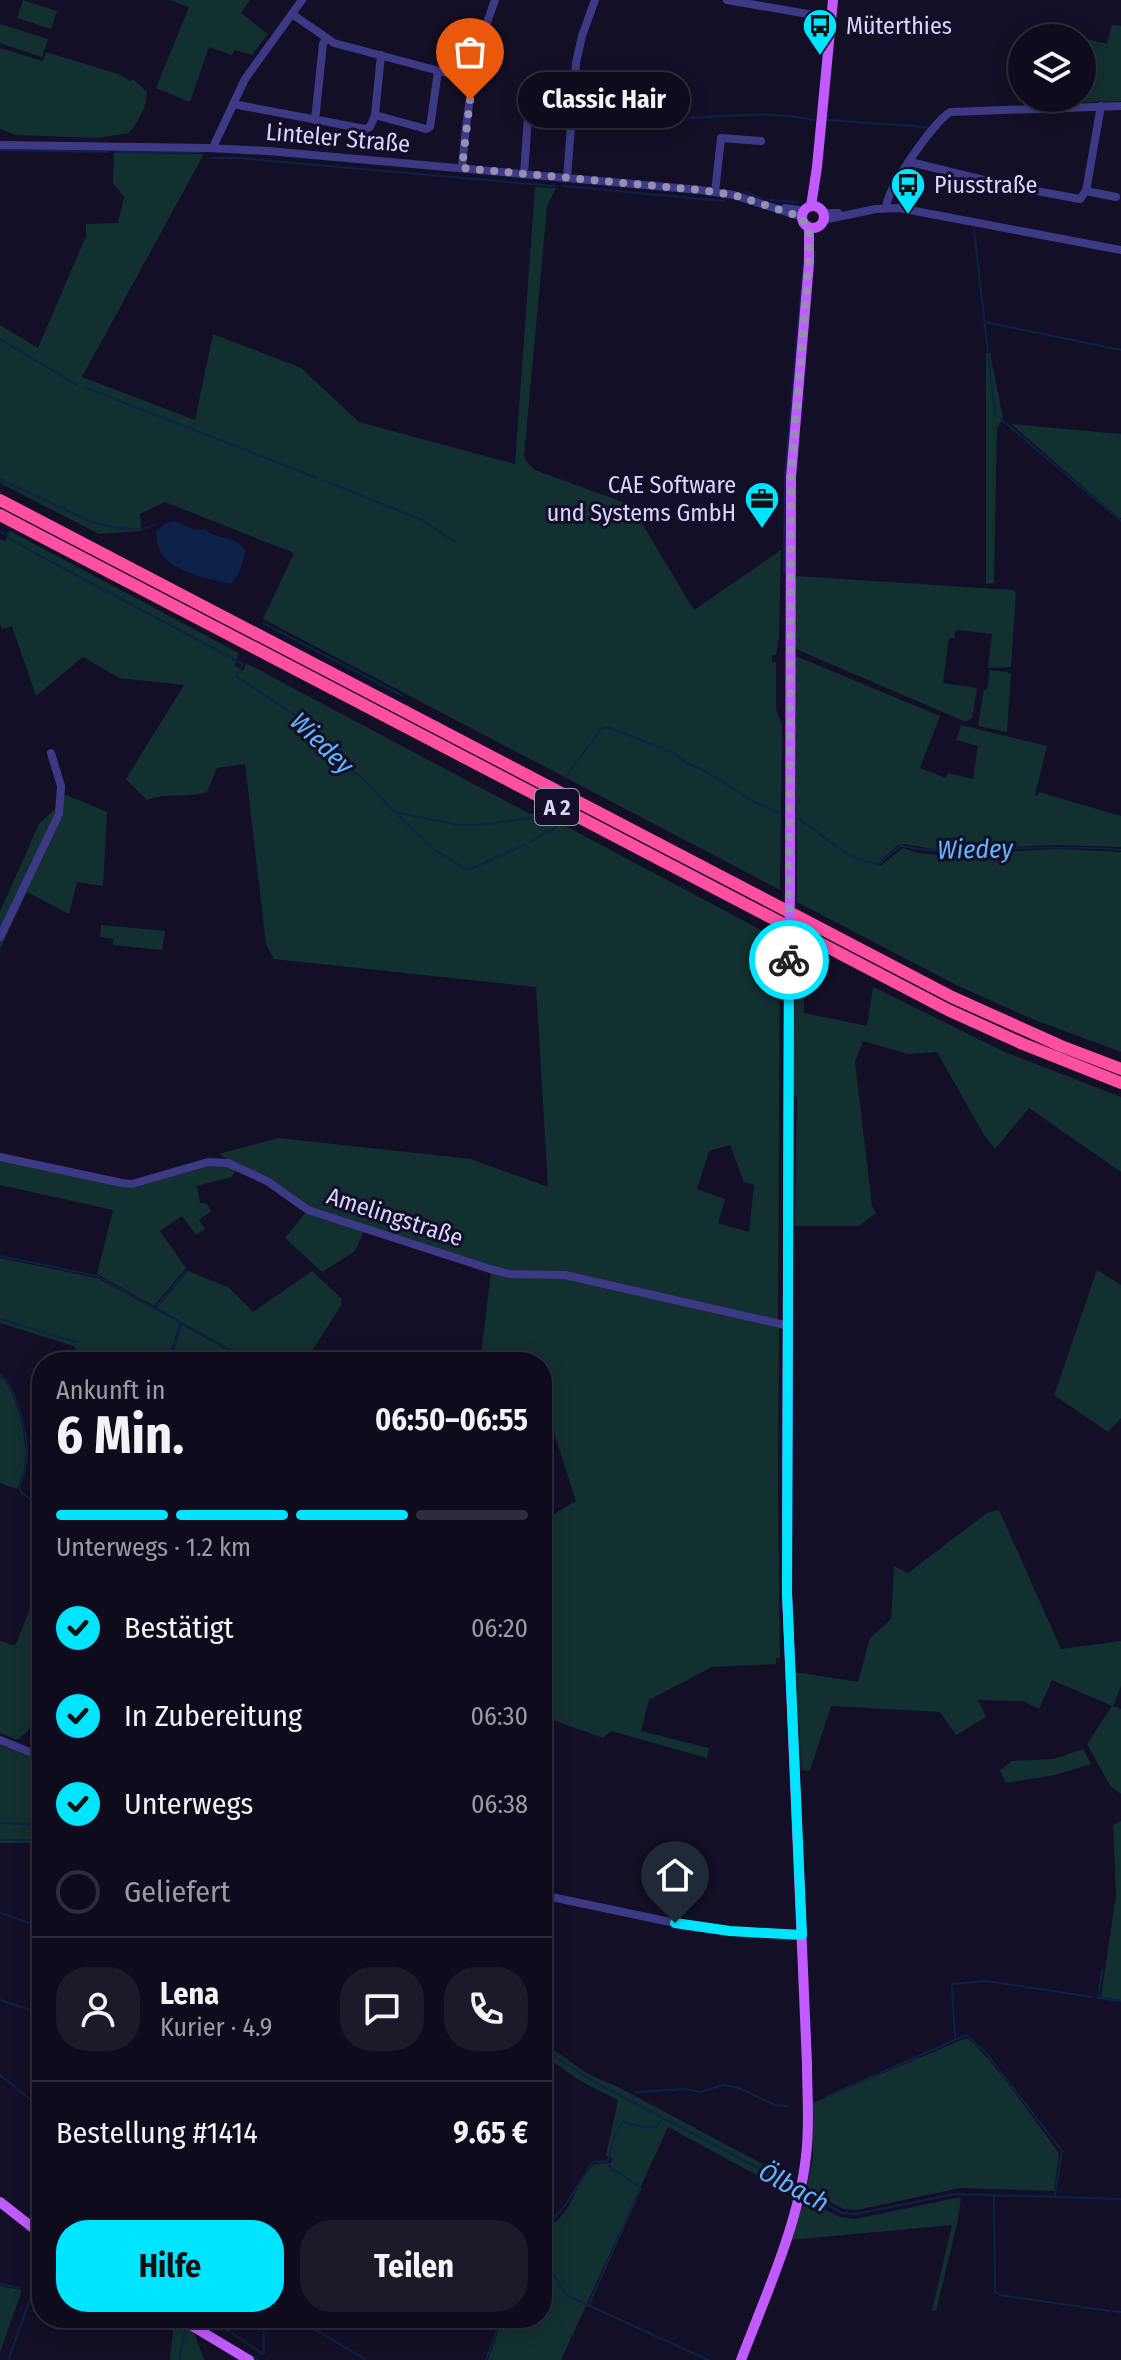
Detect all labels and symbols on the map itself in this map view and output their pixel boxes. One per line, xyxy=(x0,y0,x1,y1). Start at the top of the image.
bus stop icon: Müterthies xyxy=(801,7,839,57)
place label: Müterthies xyxy=(846,12,952,40)
pin xyxy=(436,18,504,100)
callout: Classic Hair xyxy=(518,72,690,128)
street label: Linteler Straße xyxy=(265,118,411,158)
bus stop icon: Piusstraße xyxy=(889,166,927,216)
place label: Piusstraße xyxy=(934,171,1037,199)
place label: CAE Software und Systems GmbH xyxy=(547,471,736,527)
office icon: CAE Software und Systems GmbH xyxy=(743,480,781,530)
water label: Wiedey xyxy=(284,706,361,782)
road number: A 2 xyxy=(535,789,579,825)
water label: Wiedey xyxy=(937,833,1015,866)
courier xyxy=(749,920,829,1000)
street label: Amelingstraße xyxy=(323,1182,467,1252)
pin xyxy=(641,1841,709,1923)
water label: Ölbach xyxy=(753,2156,834,2219)

